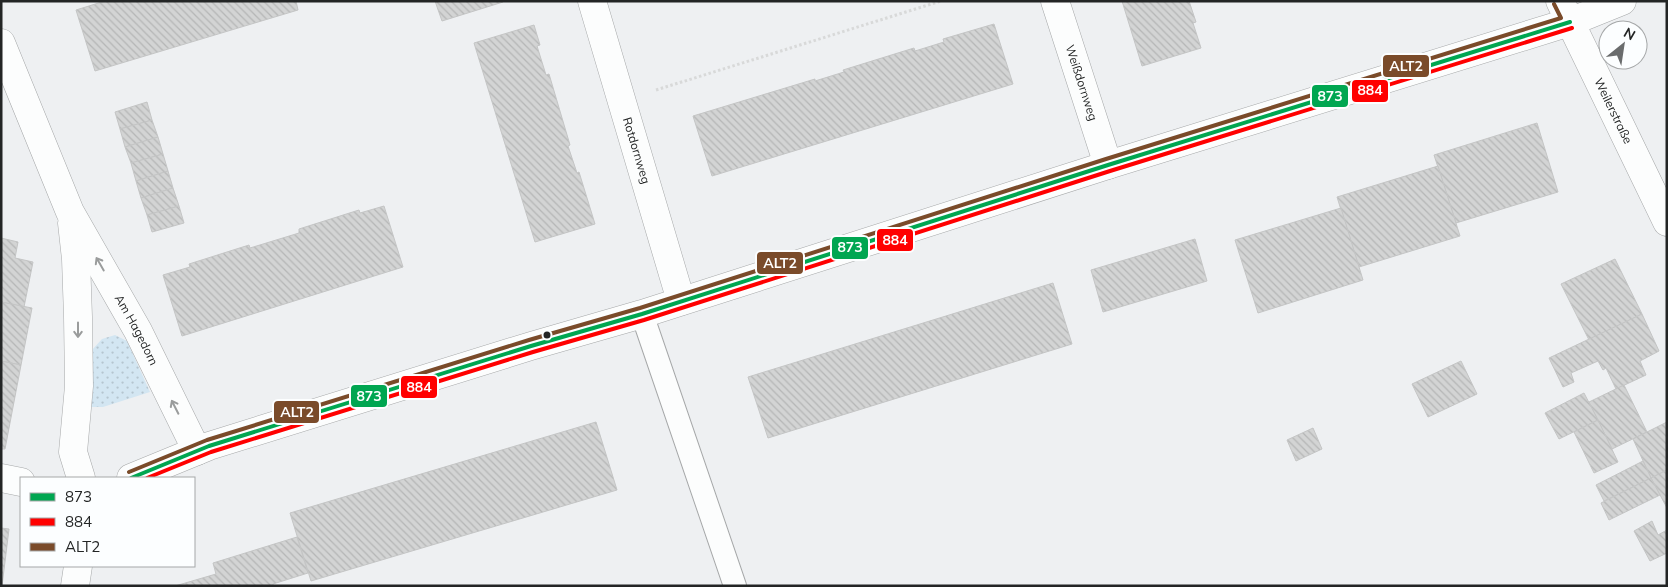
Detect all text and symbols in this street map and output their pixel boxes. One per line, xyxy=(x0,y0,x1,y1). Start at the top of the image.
north arrow xyxy=(1598,20,1648,70)
text: N xyxy=(1620,23,1639,44)
street label: Weißdornweg xyxy=(1063,43,1101,123)
line badge: ALT2 xyxy=(1382,54,1430,78)
text: ALT2 xyxy=(1389,57,1423,75)
street label: Weilerstraße xyxy=(1591,75,1636,146)
line badge: 884 xyxy=(1351,79,1389,103)
text: 884 xyxy=(1357,81,1383,99)
line badge: 873 xyxy=(1311,84,1349,108)
text: 873 xyxy=(1317,87,1343,105)
street label: Rotdornweg xyxy=(620,115,654,185)
line badge: 884 xyxy=(876,228,914,252)
text: 884 xyxy=(882,231,908,249)
line badge: 873 xyxy=(831,236,869,260)
text: 873 xyxy=(837,238,863,256)
line badge: ALT2 xyxy=(756,251,804,275)
text: ALT2 xyxy=(763,254,797,272)
one-way arrow xyxy=(95,256,105,271)
street label: Am Hagedorn xyxy=(112,292,162,368)
one-way arrow xyxy=(73,322,83,338)
unlabelled marker xyxy=(542,330,552,340)
line badge: 884 xyxy=(400,375,438,399)
text: 884 xyxy=(406,378,432,396)
line badge: 873 xyxy=(350,384,388,408)
text: 873 xyxy=(356,387,382,405)
one-way arrow xyxy=(170,400,180,415)
line badge: ALT2 xyxy=(273,400,320,424)
text: ALT2 xyxy=(280,403,314,421)
legend xyxy=(20,477,195,567)
text: 873 xyxy=(65,487,92,506)
text: 884 xyxy=(65,512,92,531)
text: ALT2 xyxy=(65,537,100,556)

